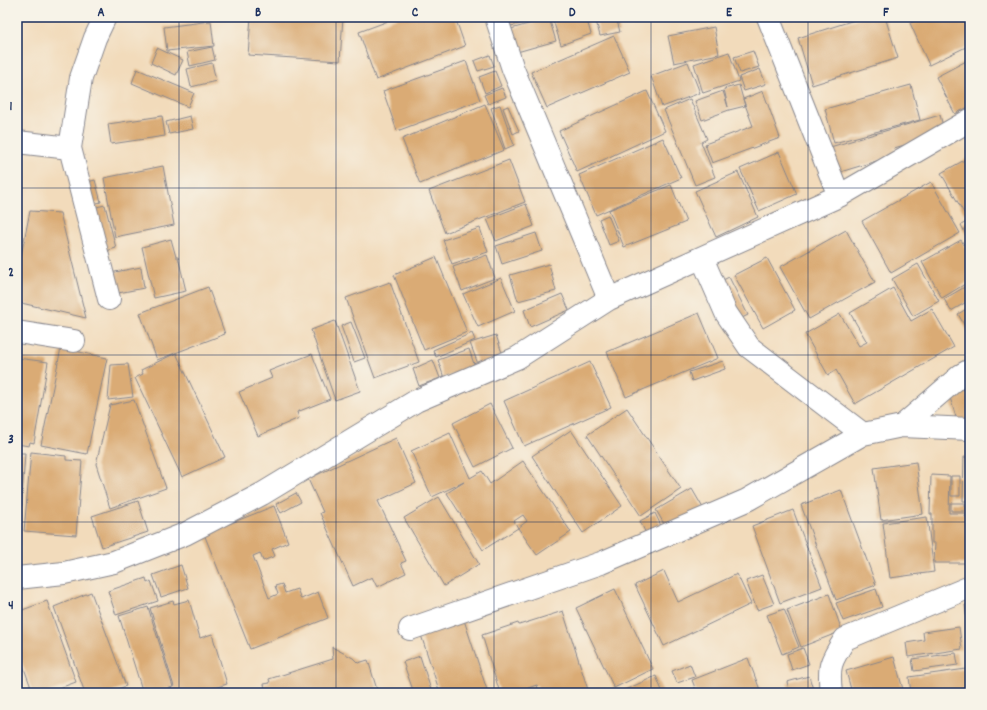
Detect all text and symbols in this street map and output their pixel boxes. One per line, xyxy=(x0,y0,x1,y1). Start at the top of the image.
text: A xyxy=(97,4,105,23)
text: B xyxy=(255,4,261,23)
text: C xyxy=(412,4,419,23)
text: D xyxy=(569,4,576,23)
text: E xyxy=(726,4,733,23)
text: F xyxy=(883,4,889,23)
text: 1 xyxy=(10,98,13,117)
text: 2 xyxy=(8,264,14,283)
text: 3 xyxy=(8,431,14,450)
text: 4 xyxy=(8,597,14,616)

